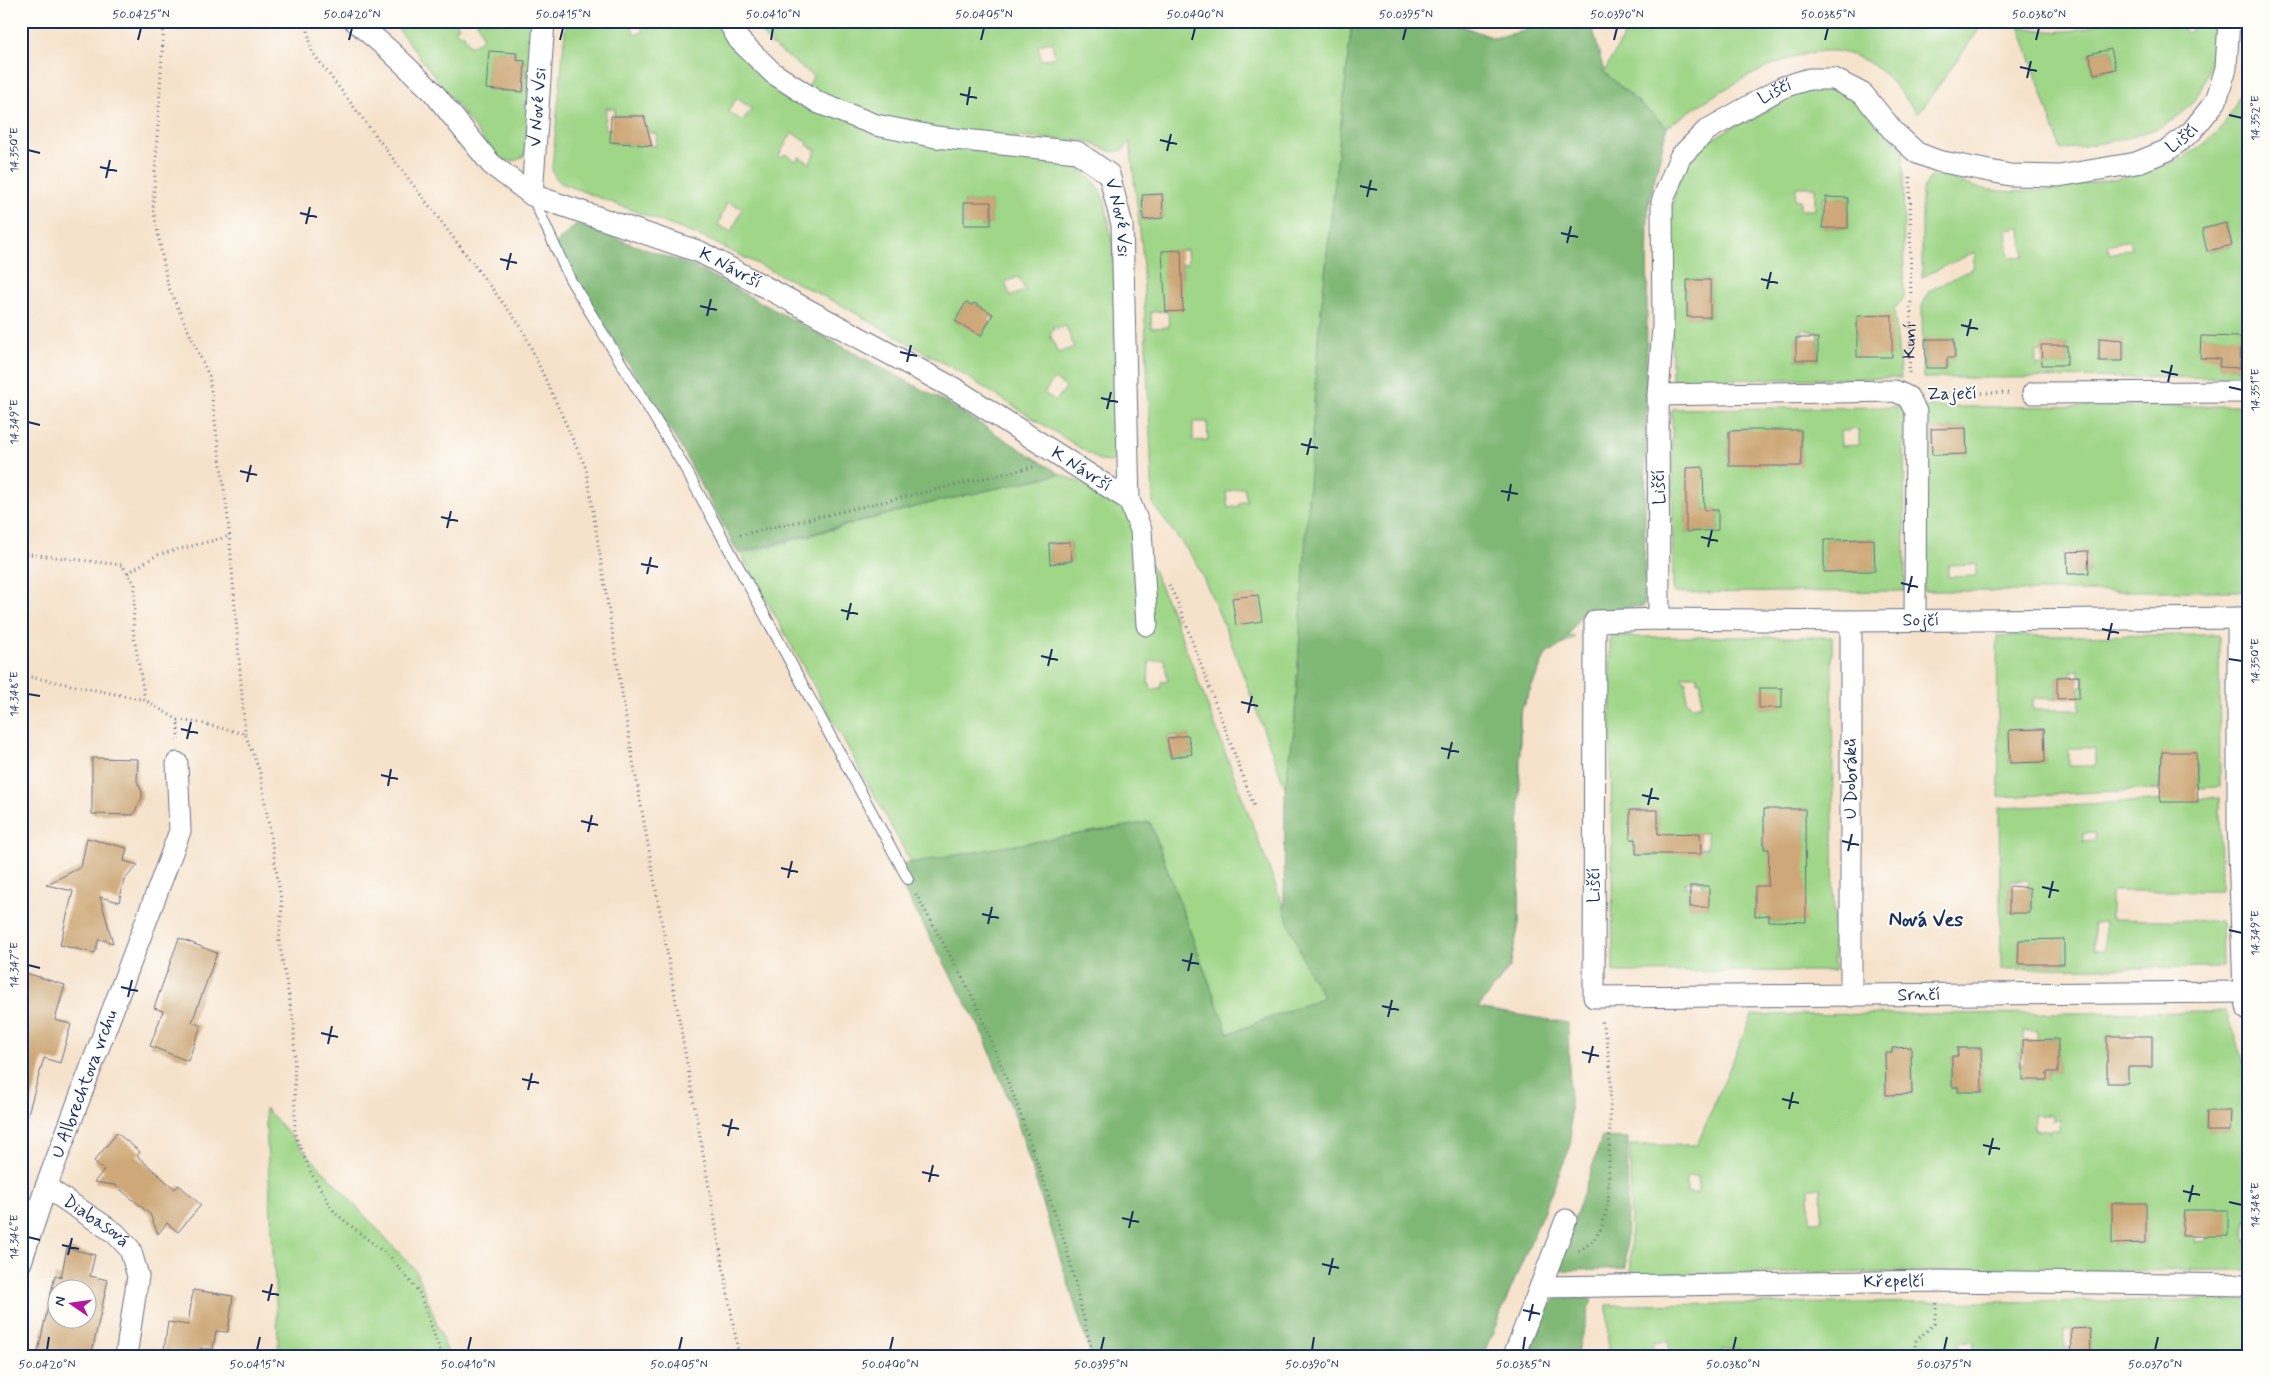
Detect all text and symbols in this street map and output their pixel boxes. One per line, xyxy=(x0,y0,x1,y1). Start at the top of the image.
text: 50.0425°N xyxy=(112,7,170,23)
text: 50.0420°N xyxy=(324,7,380,23)
text: 50.0415°N xyxy=(536,7,590,23)
text: 50.0410°N xyxy=(746,7,800,23)
text: 50.0405°N xyxy=(955,7,1013,23)
text: 50.0400°N xyxy=(1167,7,1223,23)
text: 50.0395°N xyxy=(1379,7,1433,23)
text: 50.0390°N xyxy=(1590,7,1644,23)
text: 50.0385°N xyxy=(1801,7,1855,23)
text: 50.0380°N xyxy=(2012,7,2066,23)
street label: V Nové Vsi xyxy=(523,67,553,148)
street label: Liščí xyxy=(1754,73,1795,111)
text: 14.352°E xyxy=(2248,95,2264,141)
street label: Liščí xyxy=(2161,119,2205,159)
text: 14.350°E xyxy=(7,127,23,173)
street label: V Nové Vsi xyxy=(1099,176,1135,257)
street label: K Návrší xyxy=(695,242,766,295)
street label: Kuní xyxy=(1898,322,1923,360)
text: 14.351°E xyxy=(2248,368,2264,412)
street label: Zaječí xyxy=(1927,382,1977,406)
text: 14.349°E xyxy=(7,399,23,445)
street label: K Návrší xyxy=(1046,441,1116,498)
street label: Liščí xyxy=(1647,469,1671,505)
street label: Sojčí xyxy=(1902,608,1940,633)
text: 14.350°E xyxy=(2248,638,2264,684)
text: 14.348°E xyxy=(7,671,23,717)
street label: U Dobráků xyxy=(1839,739,1863,819)
street label: Liščí xyxy=(1582,867,1606,903)
district label: Nová Ves xyxy=(1889,907,1963,934)
text: 14.349°E xyxy=(2248,910,2264,956)
text: 14.347°E xyxy=(7,942,23,988)
street label: Srnčí xyxy=(1897,983,1941,1007)
street label: U Albrechtova vrchu xyxy=(46,1006,124,1162)
text: 14.348°E xyxy=(2248,1182,2264,1228)
street label: Diabasová xyxy=(58,1190,135,1253)
text: 14.346°E xyxy=(7,1215,23,1259)
street label: Křepelčí xyxy=(1863,1269,1925,1294)
north arrow xyxy=(48,1280,98,1330)
text: N xyxy=(50,1295,70,1308)
text: 50.0420°N xyxy=(19,1357,75,1373)
text: 50.0415°N xyxy=(230,1357,284,1373)
text: 50.0410°N xyxy=(441,1357,495,1373)
text: 50.0405°N xyxy=(650,1357,708,1373)
text: 50.0400°N xyxy=(862,1357,918,1373)
text: 50.0395°N xyxy=(1074,1357,1128,1373)
text: 50.0390°N xyxy=(1285,1357,1339,1373)
text: 50.0385°N xyxy=(1496,1357,1550,1373)
text: 50.0380°N xyxy=(1706,1357,1760,1373)
text: 50.0375°N xyxy=(1917,1357,1971,1373)
text: 50.0370°N xyxy=(2128,1357,2182,1373)

